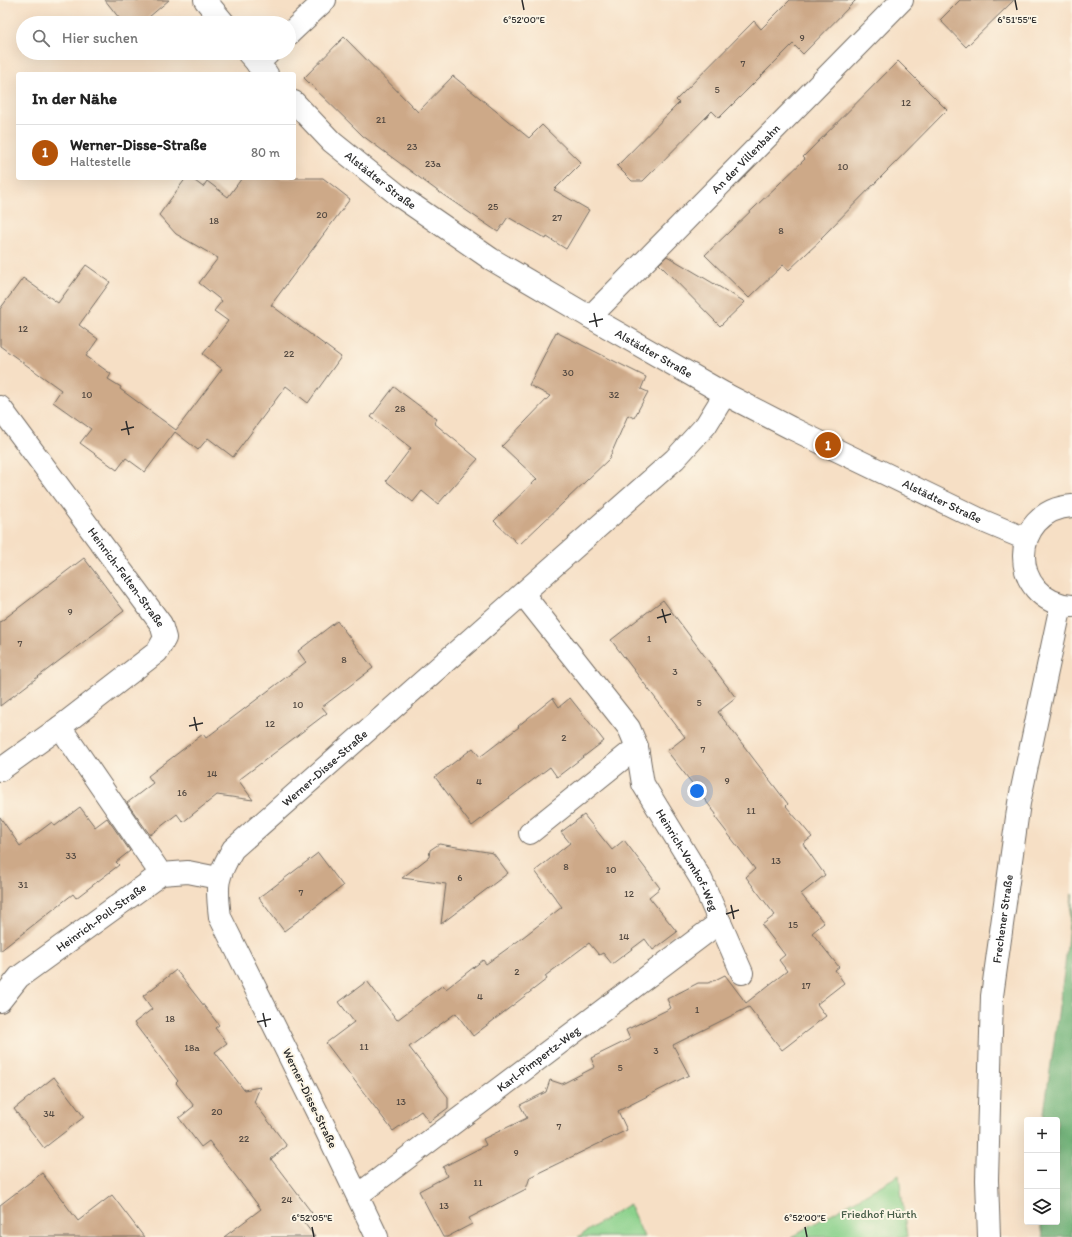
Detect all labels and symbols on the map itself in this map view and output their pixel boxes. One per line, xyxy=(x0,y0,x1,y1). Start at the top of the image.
text: 6°52'00"E xyxy=(503,13,546,26)
text: 6°51'55"E xyxy=(997,13,1037,26)
house number: 9 xyxy=(799,31,805,44)
house number: 7 xyxy=(741,57,746,70)
house number: 5 xyxy=(714,83,720,96)
house number: 12 xyxy=(901,96,912,109)
house number: 21 xyxy=(376,113,386,126)
street label: An der Villenbahn xyxy=(709,121,783,196)
house number: 23 xyxy=(407,140,418,153)
street label: Alstädter Straße xyxy=(342,148,419,212)
house number: 23a xyxy=(425,157,442,170)
house number: 10 xyxy=(838,160,848,173)
house number: 25 xyxy=(488,200,498,213)
house number: 20 xyxy=(316,208,328,221)
house number: 27 xyxy=(552,211,562,224)
house number: 18 xyxy=(209,214,220,227)
house number: 8 xyxy=(778,224,784,237)
house number: 12 xyxy=(18,322,29,335)
street label: Alstädter Straße xyxy=(613,326,695,381)
house number: 22 xyxy=(284,347,295,360)
house number: 30 xyxy=(562,366,574,379)
house number: 10 xyxy=(82,388,92,401)
house number: 32 xyxy=(609,388,620,401)
house number: 28 xyxy=(395,402,406,415)
pin: 1 xyxy=(815,430,841,460)
street label: Alstädter Straße xyxy=(900,476,984,526)
street label: Heinrich-Felten-Straße xyxy=(85,525,168,630)
house number: 9 xyxy=(67,605,73,618)
house number: 1 xyxy=(647,632,652,645)
house number: 7 xyxy=(18,637,23,650)
house number: 8 xyxy=(341,653,347,666)
house number: 3 xyxy=(672,665,678,678)
house number: 5 xyxy=(696,696,702,709)
house number: 10 xyxy=(293,698,303,711)
house number: 12 xyxy=(265,717,276,730)
street label: Werner-Disse-Straße xyxy=(279,727,370,810)
house number: 2 xyxy=(561,731,567,744)
house number: 7 xyxy=(701,743,706,756)
house number: 14 xyxy=(207,767,217,780)
house number: 9 xyxy=(724,774,730,787)
house number: 4 xyxy=(476,775,482,788)
your location xyxy=(687,781,707,801)
house number: 16 xyxy=(177,786,187,799)
house number: 11 xyxy=(746,804,756,817)
street label: Heinrich-Vomhof-Weg xyxy=(653,806,721,914)
house number: 33 xyxy=(66,849,77,862)
house number: 13 xyxy=(771,854,782,867)
house number: 8 xyxy=(563,860,569,873)
house number: 10 xyxy=(606,863,616,876)
house number: 6 xyxy=(457,871,463,884)
street label: Frechener Straße xyxy=(990,873,1016,964)
house number: 31 xyxy=(18,878,28,891)
street label: Heinrich-Poll-Straße xyxy=(53,880,149,955)
house number: 7 xyxy=(299,886,304,899)
house number: 12 xyxy=(624,887,635,900)
house number: 15 xyxy=(788,918,798,931)
house number: 14 xyxy=(619,930,629,943)
house number: 2 xyxy=(514,965,520,978)
house number: 17 xyxy=(801,979,811,992)
house number: 4 xyxy=(477,990,483,1003)
house number: 1 xyxy=(695,1003,700,1016)
house number: 18 xyxy=(165,1012,176,1025)
street label: Karl-Pimpertz-Weg xyxy=(494,1023,583,1095)
house number: 11 xyxy=(359,1040,369,1053)
house number: 18a xyxy=(184,1041,200,1054)
house number: 3 xyxy=(653,1044,659,1057)
street label: Werner-Disse-Straße xyxy=(280,1046,340,1150)
house number: 5 xyxy=(617,1061,623,1074)
house number: 13 xyxy=(396,1095,407,1108)
house number: 20 xyxy=(211,1105,223,1118)
house number: 34 xyxy=(43,1107,55,1120)
house number: 7 xyxy=(557,1120,562,1133)
house number: 22 xyxy=(239,1132,250,1145)
house number: 9 xyxy=(513,1146,519,1159)
house number: 11 xyxy=(473,1176,483,1189)
house number: 24 xyxy=(281,1193,293,1206)
house number: 13 xyxy=(439,1199,450,1212)
park label: Friedhof Hürth xyxy=(841,1207,918,1221)
text: 6°52'05"E xyxy=(291,1211,333,1224)
text: 6°52'00"E xyxy=(784,1211,827,1224)

